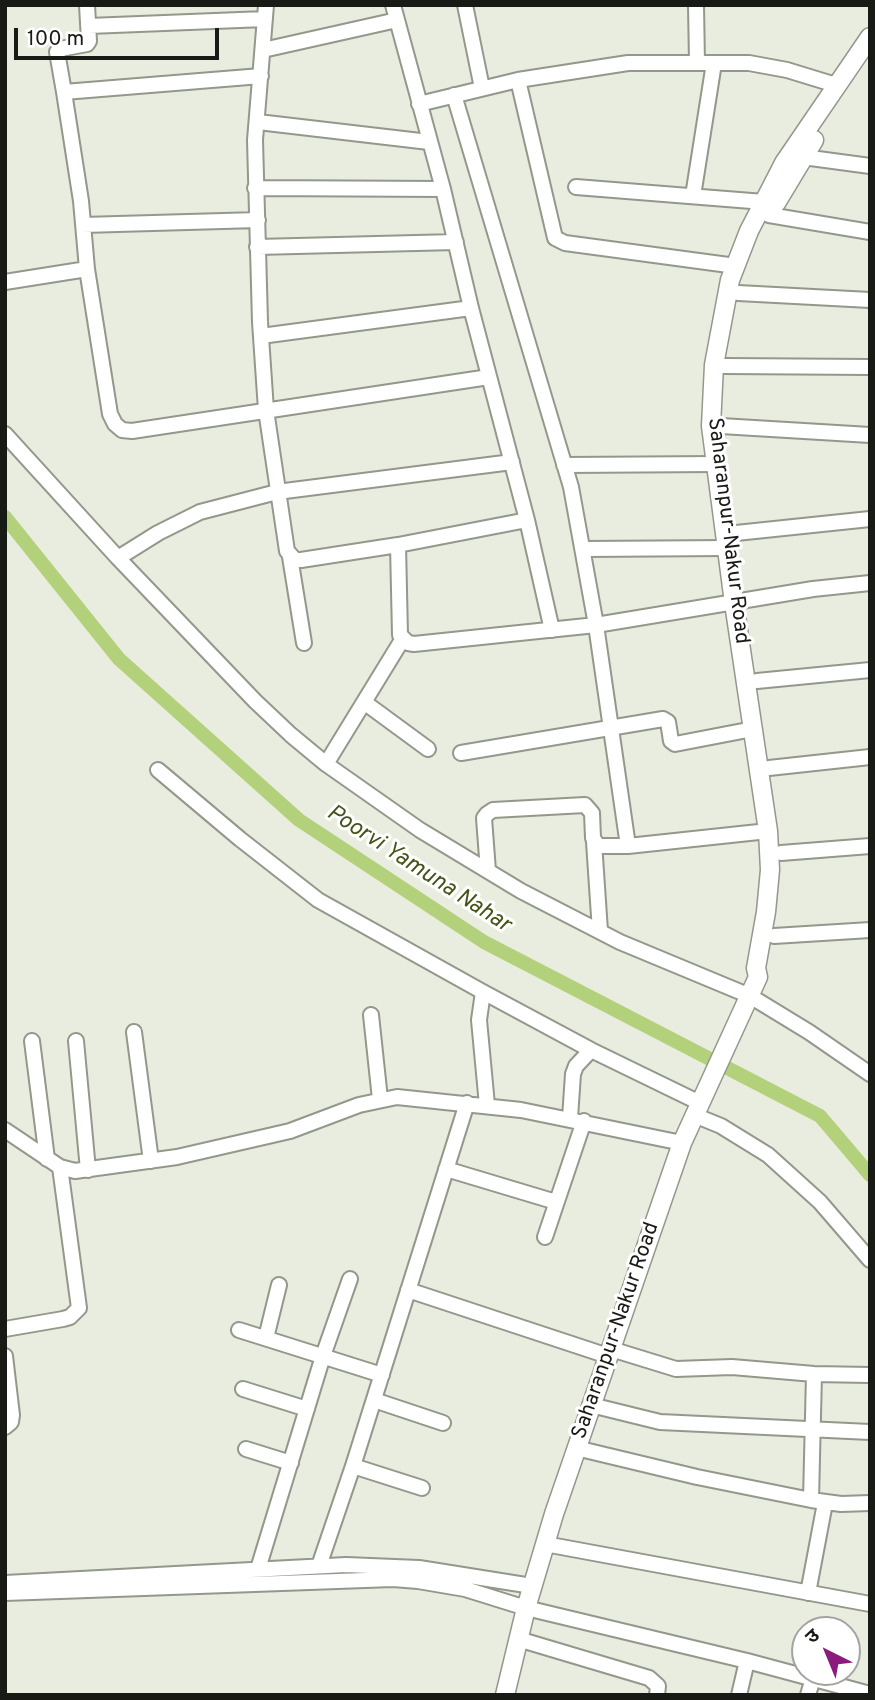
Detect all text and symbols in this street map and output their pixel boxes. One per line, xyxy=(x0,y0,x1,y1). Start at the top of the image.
scale bar xyxy=(18,14,222,58)
text: 100 m xyxy=(27,26,84,53)
street label: Saharanpur-Nakur Road xyxy=(701,417,753,645)
water label: Poorvi Yamuna Nahar xyxy=(321,800,515,940)
street label: Saharanpur-Nakur Road xyxy=(568,1219,666,1443)
north arrow xyxy=(791,1616,861,1686)
text: उ xyxy=(801,1625,825,1650)

